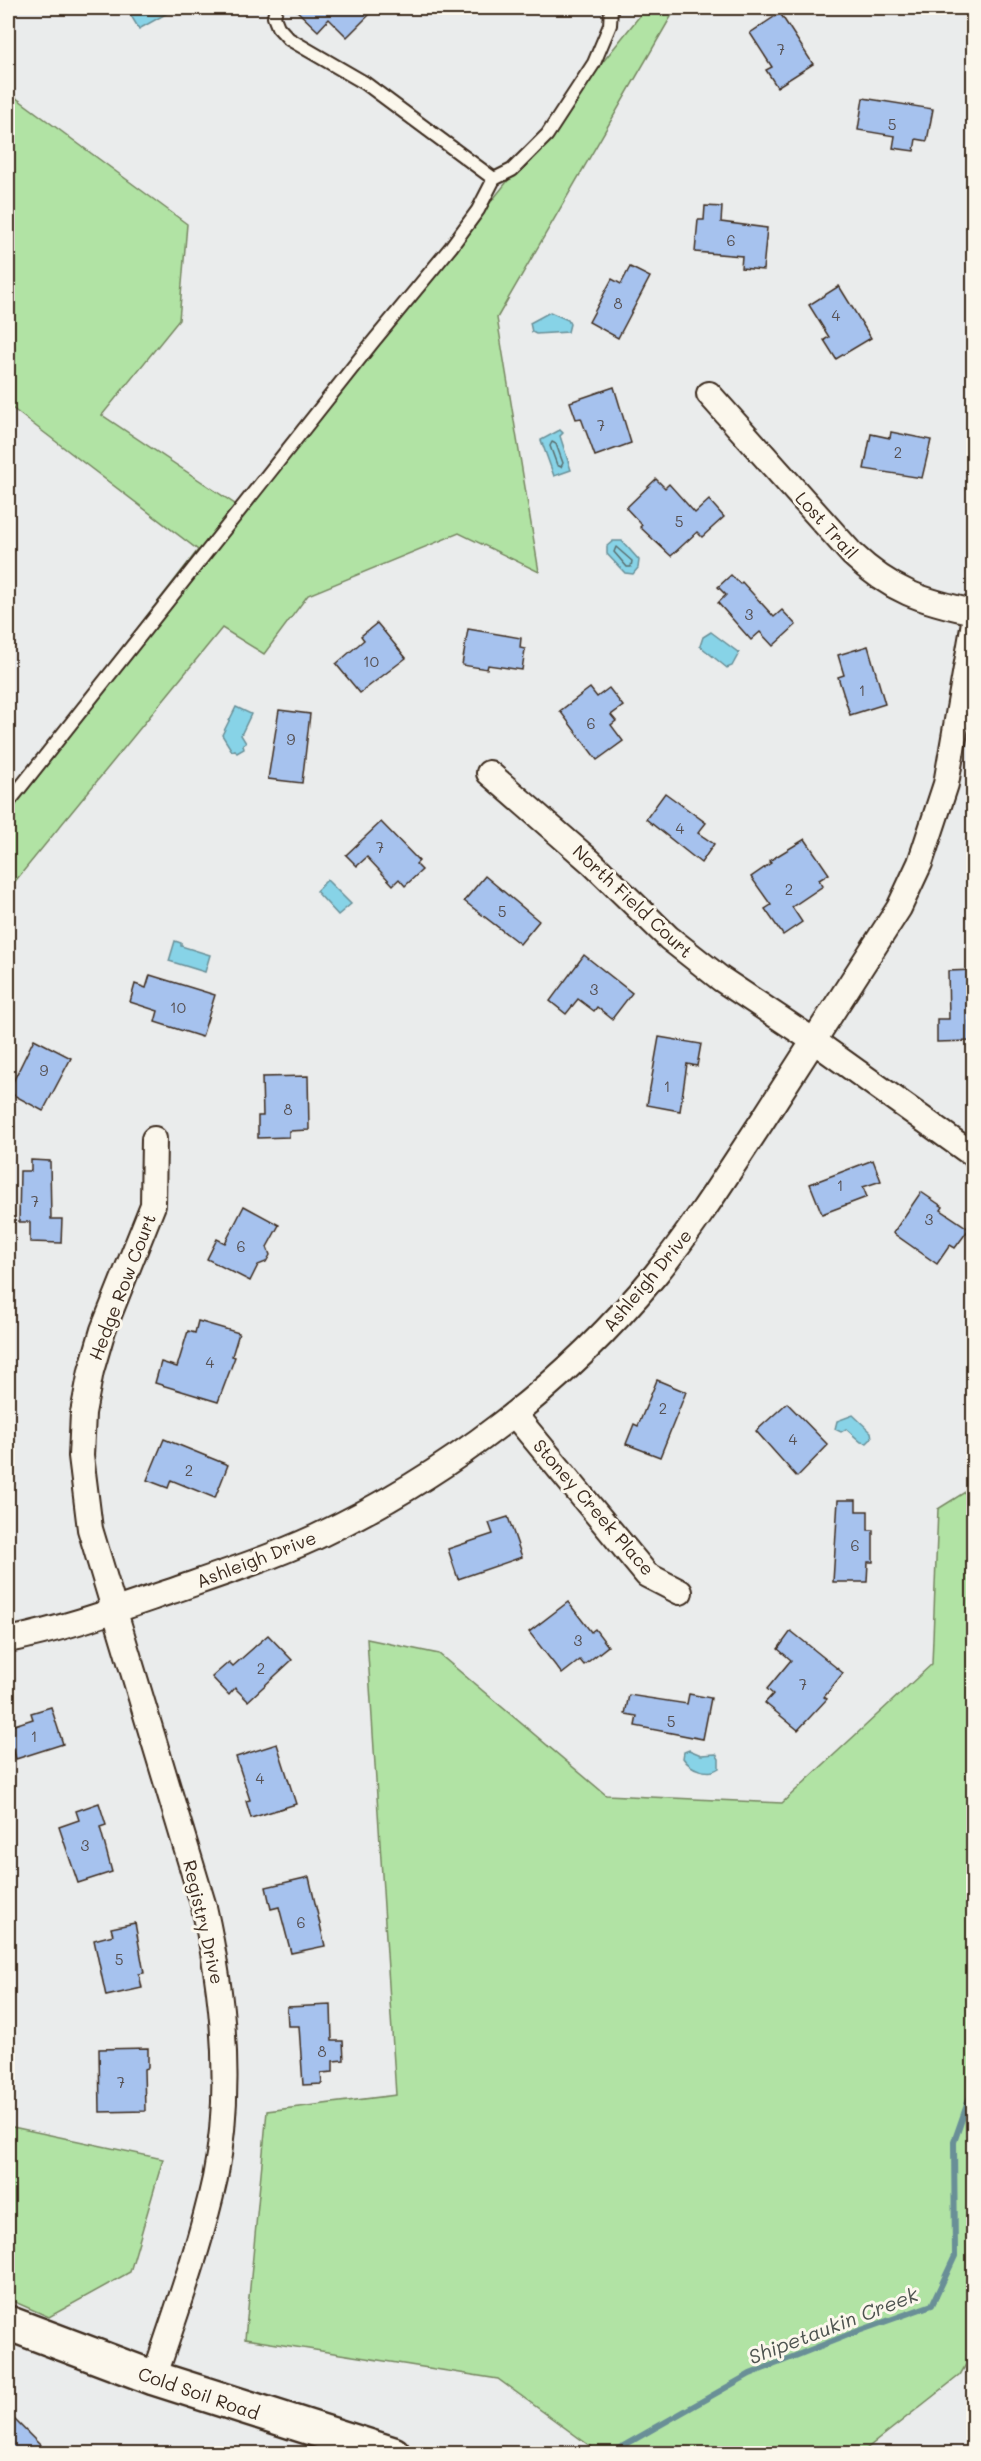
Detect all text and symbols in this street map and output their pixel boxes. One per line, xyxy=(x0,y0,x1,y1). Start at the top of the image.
house number: 7 xyxy=(777,39,785,59)
house number: 5 xyxy=(888,114,896,134)
house number: 6 xyxy=(726,230,736,250)
house number: 8 xyxy=(613,293,623,313)
house number: 4 xyxy=(832,305,841,325)
house number: 7 xyxy=(597,415,605,435)
house number: 2 xyxy=(894,442,902,462)
street label: Lost Trail xyxy=(790,486,864,564)
house number: 5 xyxy=(675,511,683,531)
house number: 3 xyxy=(745,604,754,624)
house number: 10 xyxy=(363,651,379,671)
house number: 1 xyxy=(859,680,865,700)
house number: 6 xyxy=(586,713,596,733)
house number: 9 xyxy=(287,729,296,749)
house number: 4 xyxy=(676,818,685,838)
house number: 7 xyxy=(376,837,384,857)
street label: North Field Court xyxy=(568,839,698,963)
house number: 2 xyxy=(785,879,793,899)
house number: 5 xyxy=(498,901,506,921)
house number: 3 xyxy=(590,979,599,999)
house number: 10 xyxy=(170,997,186,1017)
house number: 9 xyxy=(40,1060,49,1080)
house number: 1 xyxy=(664,1076,670,1096)
house number: 8 xyxy=(283,1099,293,1119)
house number: 1 xyxy=(837,1175,843,1195)
house number: 7 xyxy=(31,1191,39,1211)
house number: 3 xyxy=(925,1209,934,1229)
street label: Hedge Row Court xyxy=(83,1210,161,1364)
street label: Ashleigh Drive xyxy=(597,1224,697,1336)
house number: 6 xyxy=(236,1236,246,1256)
house number: 4 xyxy=(206,1352,215,1372)
house number: 2 xyxy=(659,1398,667,1418)
house number: 4 xyxy=(789,1429,798,1449)
street label: Stoney Creek Place xyxy=(528,1434,660,1580)
house number: 2 xyxy=(185,1460,193,1480)
street label: Ashleigh Drive xyxy=(193,1525,319,1593)
house number: 6 xyxy=(850,1535,860,1555)
house number: 3 xyxy=(574,1630,583,1650)
house number: 2 xyxy=(257,1658,265,1678)
house number: 7 xyxy=(799,1674,807,1694)
house number: 5 xyxy=(667,1711,675,1731)
house number: 1 xyxy=(31,1726,37,1746)
house number: 4 xyxy=(256,1768,265,1788)
house number: 3 xyxy=(81,1835,90,1855)
street label: Registry Drive xyxy=(178,1857,230,1987)
house number: 6 xyxy=(296,1912,306,1932)
house number: 5 xyxy=(115,1949,123,1969)
house number: 8 xyxy=(317,2041,327,2061)
house number: 7 xyxy=(117,2072,125,2092)
water label: Shipetaukin Creek xyxy=(745,2281,922,2369)
street label: Cold Soil Road xyxy=(135,2361,263,2425)

